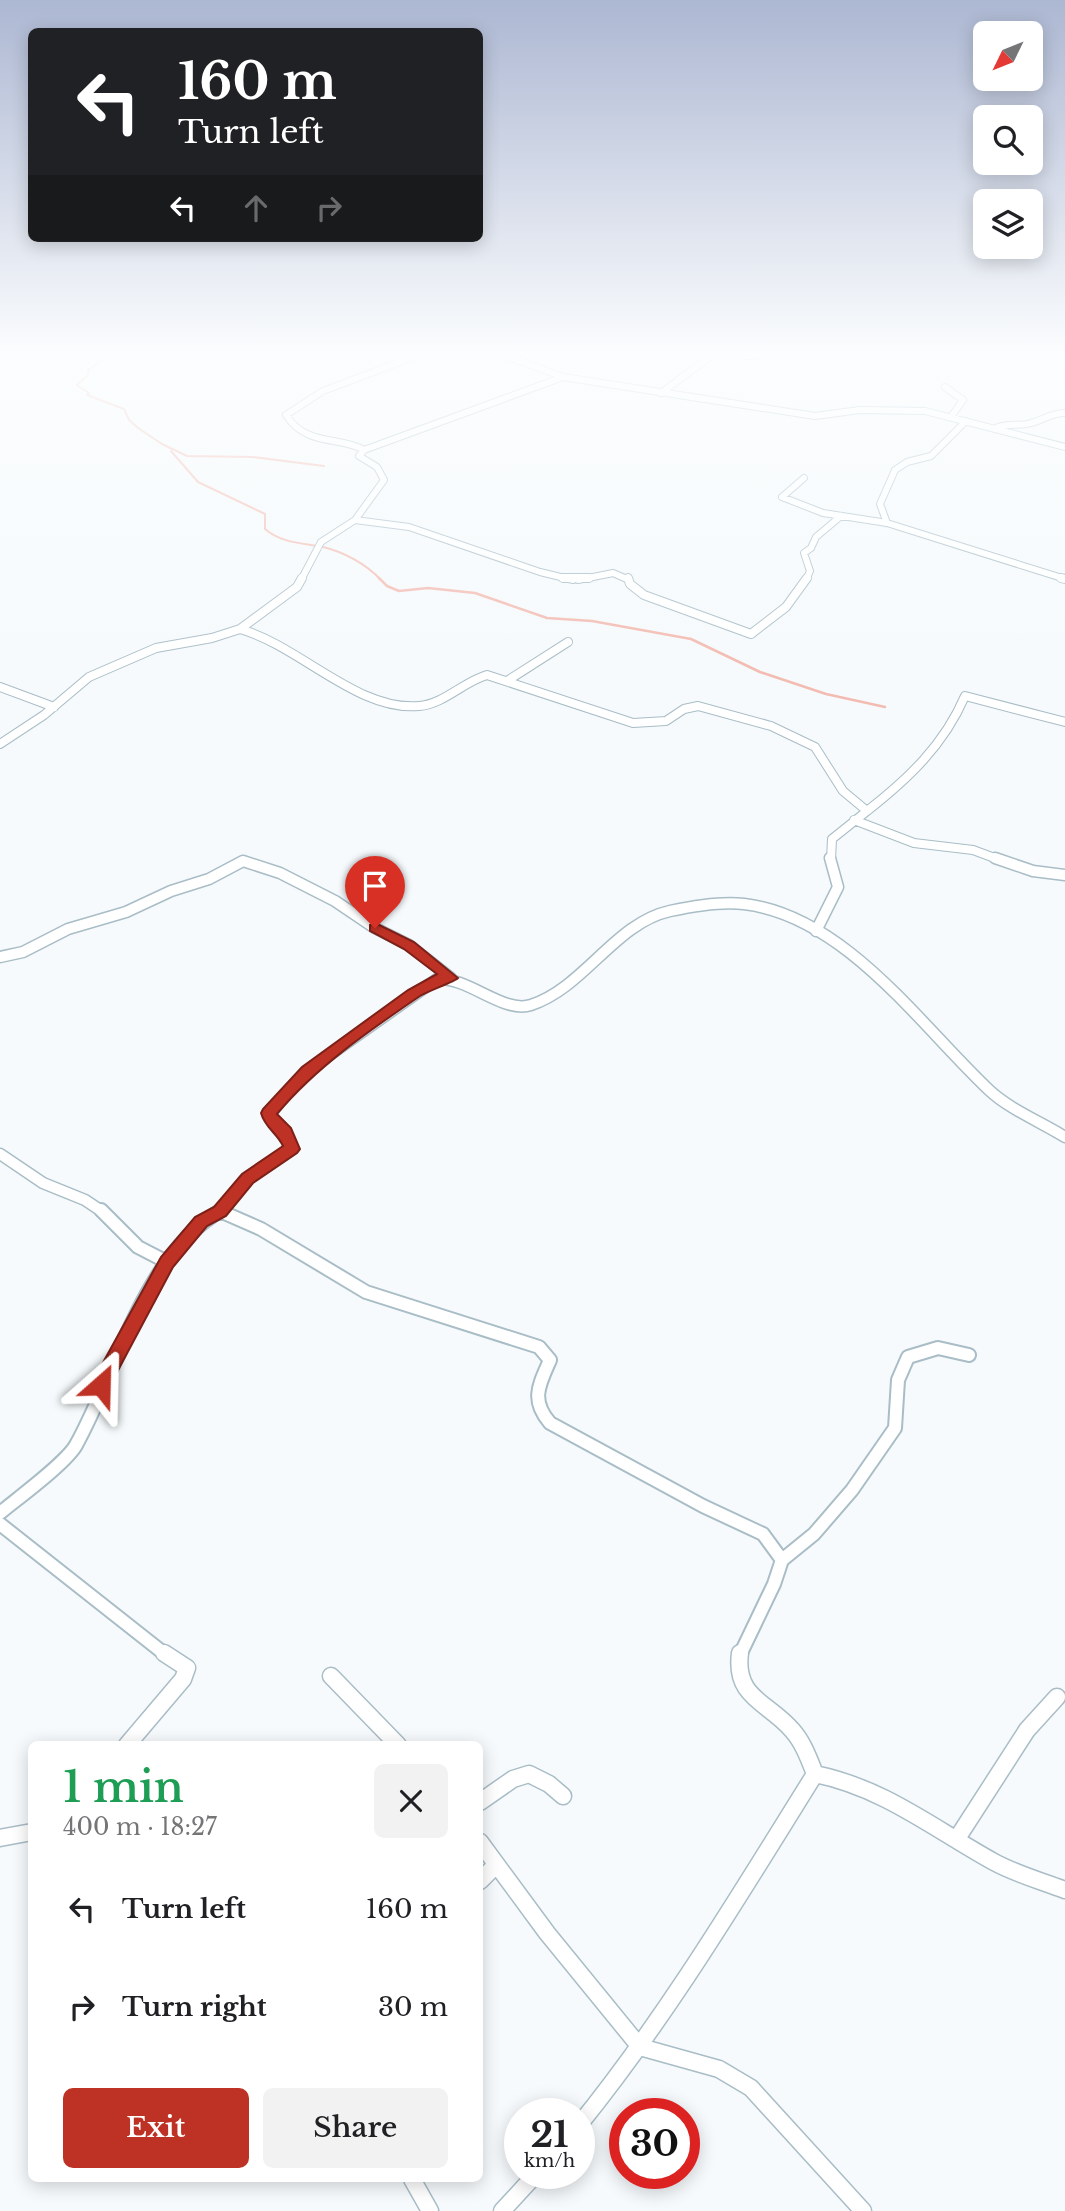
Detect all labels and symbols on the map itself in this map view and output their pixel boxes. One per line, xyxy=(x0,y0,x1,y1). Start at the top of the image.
north arrow xyxy=(973,21,1043,91)
pin xyxy=(345,856,405,928)
position arrow xyxy=(64,1348,138,1422)
speed limit sign: 30 xyxy=(609,2098,700,2189)

